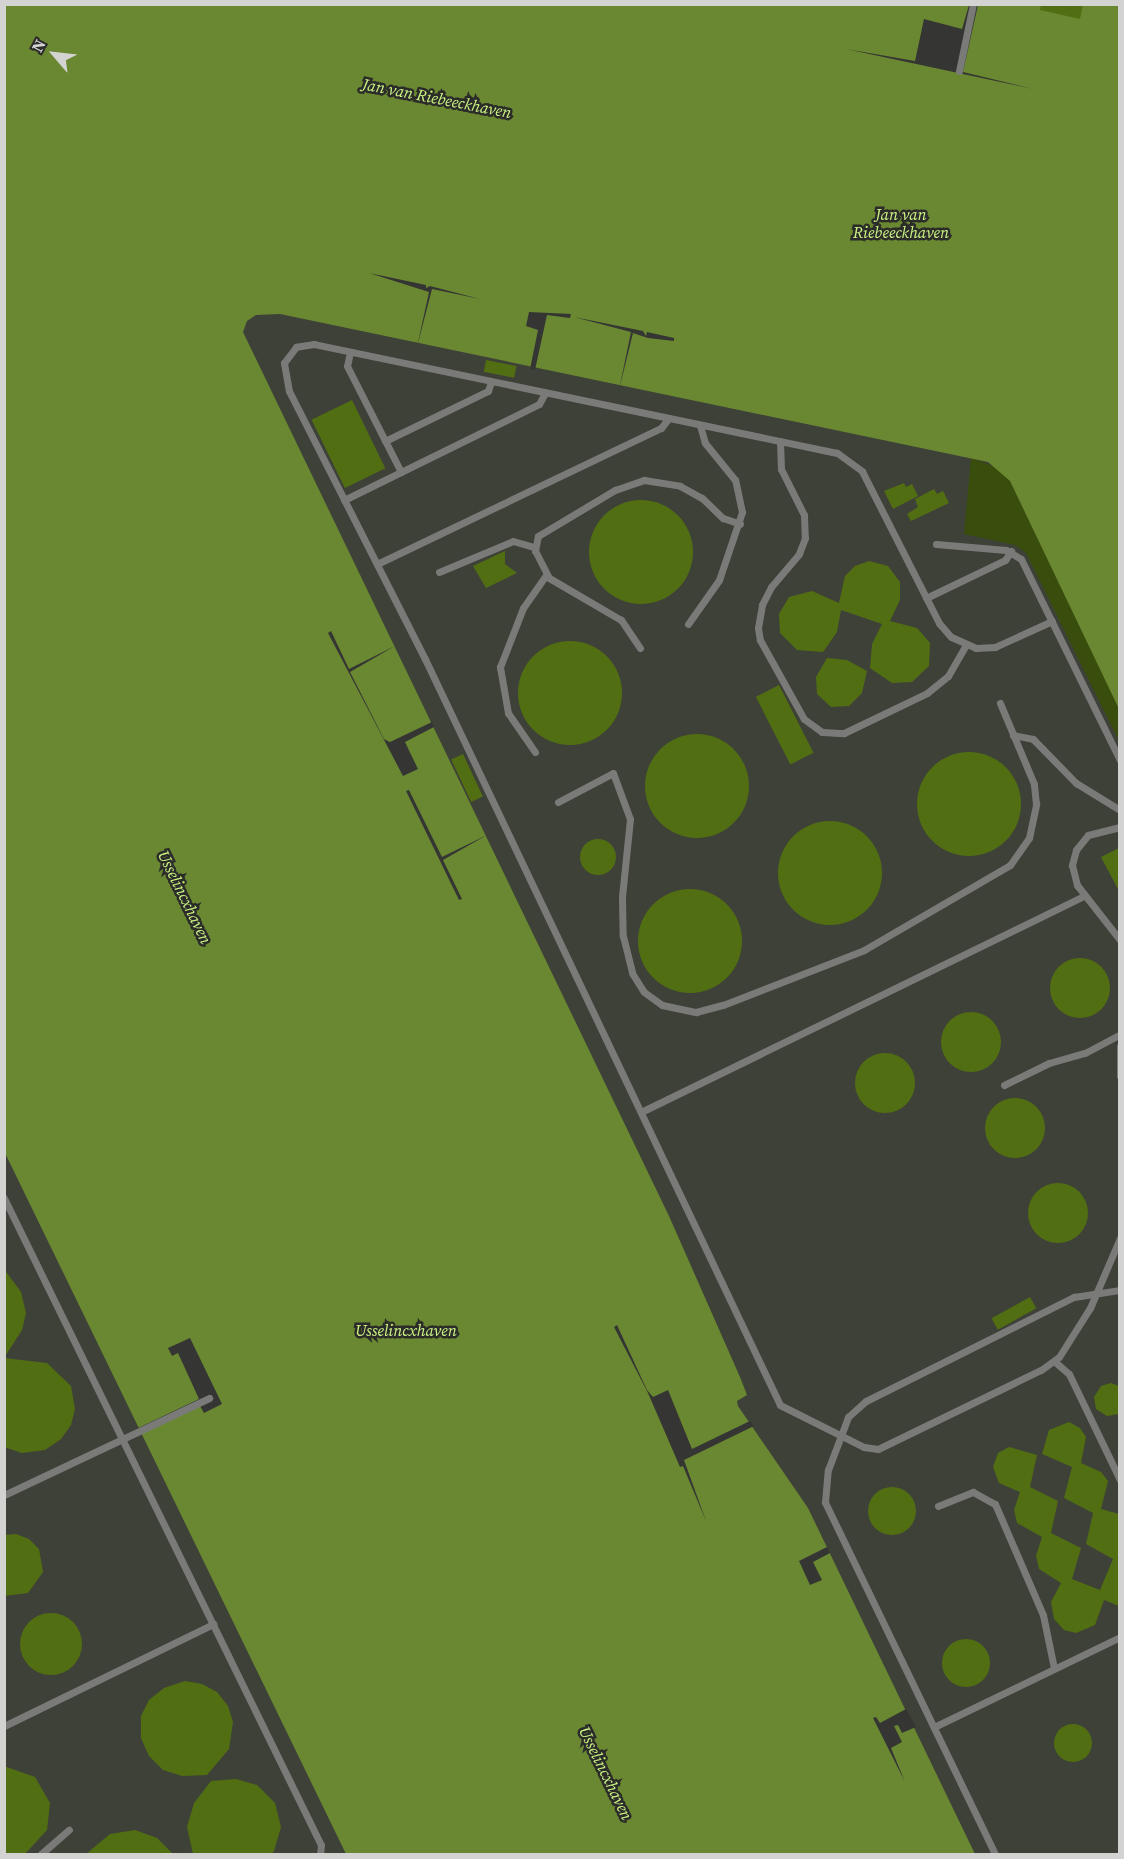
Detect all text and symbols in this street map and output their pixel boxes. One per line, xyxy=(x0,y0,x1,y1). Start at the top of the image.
north arrow xyxy=(24,24,84,84)
text: N xyxy=(26,35,51,56)
water label: Jan van Riebeeckhaven xyxy=(361,74,513,122)
water label: Jan van Riebeeckhaven xyxy=(853,204,949,242)
water label: Usselincxhaven xyxy=(154,847,216,947)
water label: Usselincxhaven xyxy=(355,1320,457,1340)
water label: Usselincxhaven xyxy=(575,1723,637,1823)

